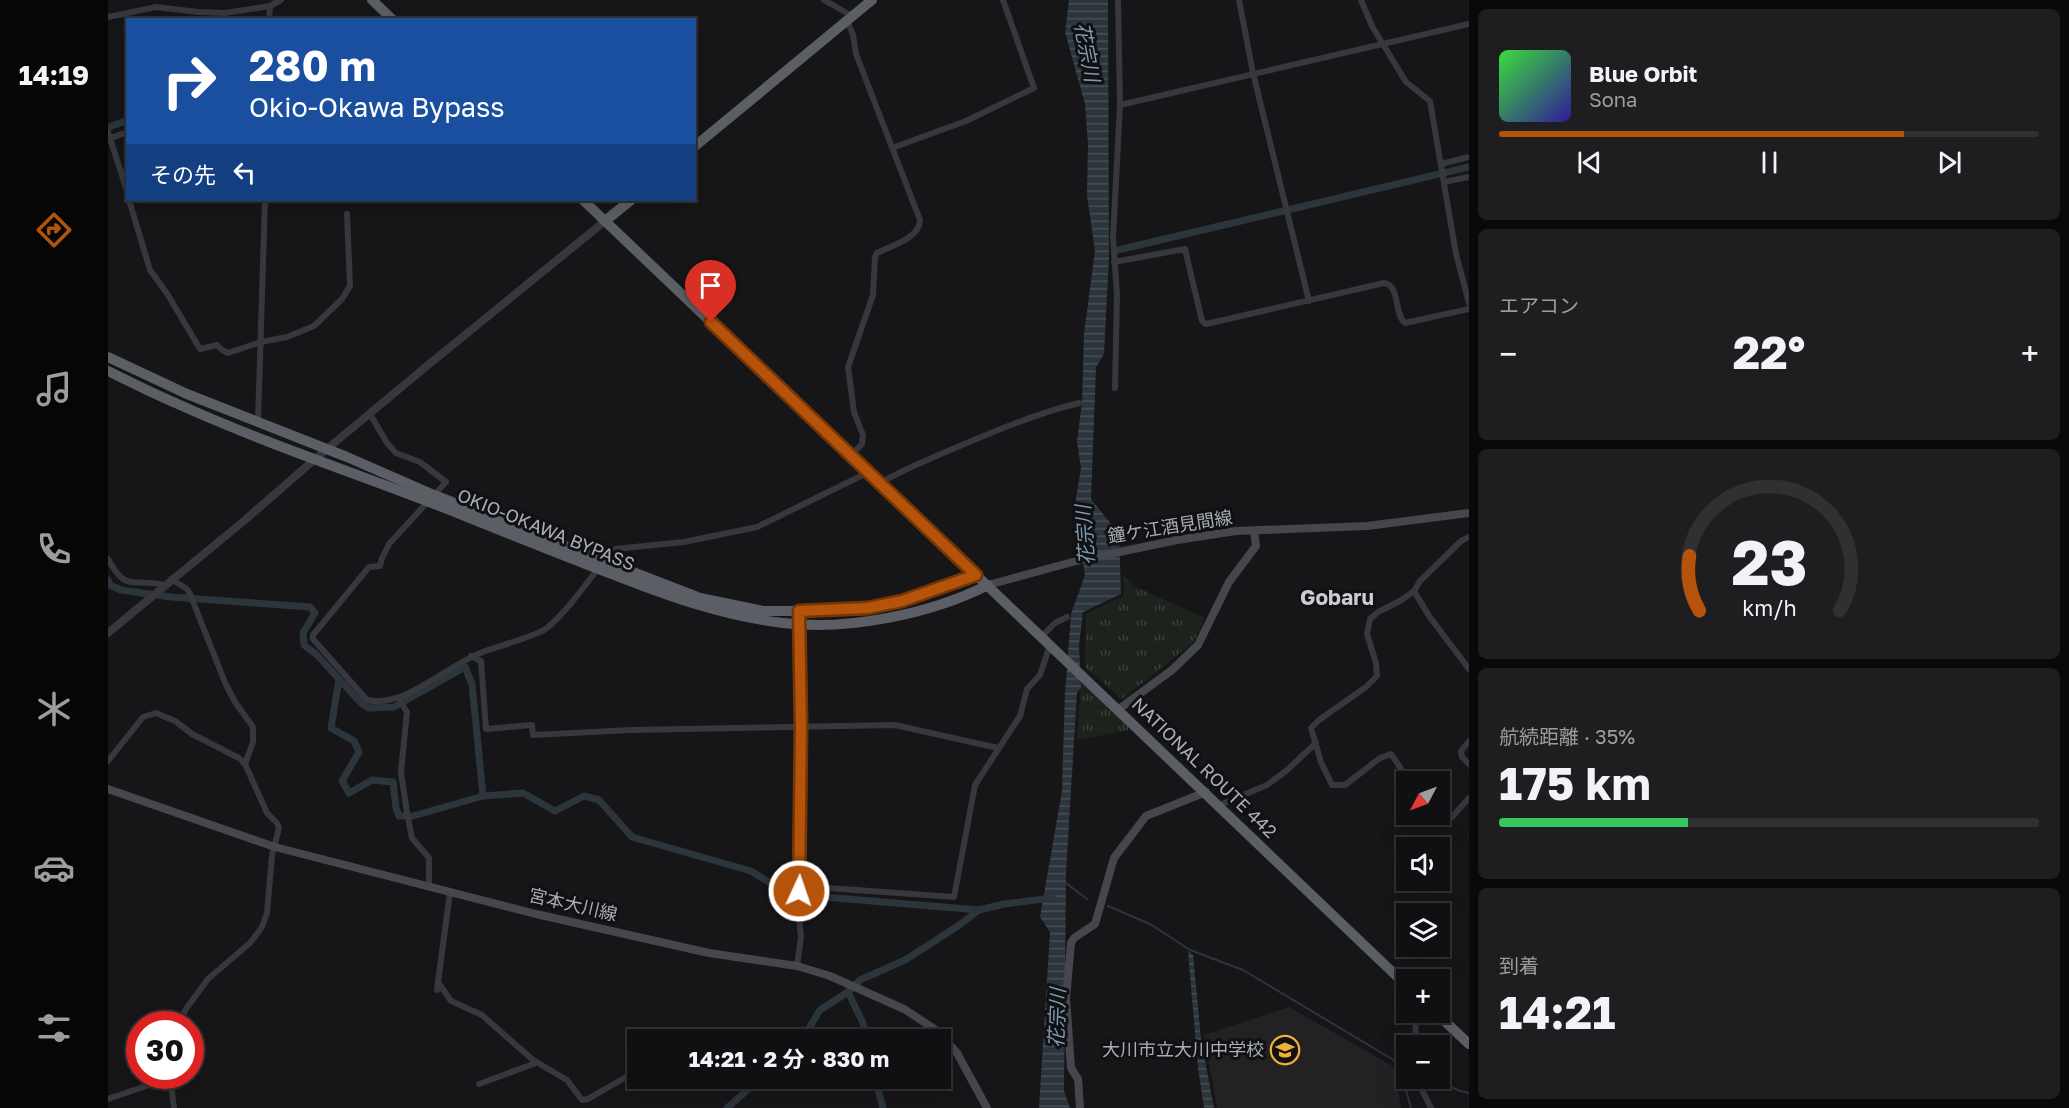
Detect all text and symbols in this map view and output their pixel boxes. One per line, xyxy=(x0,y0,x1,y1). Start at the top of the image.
water label: 花宗川 xyxy=(1070,20,1106,86)
text: 280 m xyxy=(249,40,376,90)
icon: right xyxy=(150,42,228,120)
text: 14:19 xyxy=(19,59,89,91)
text: Blue Orbit xyxy=(1589,60,1697,87)
text: Sona xyxy=(1589,87,1637,111)
text: Okio-Okawa Bypass xyxy=(249,91,505,123)
icon: previous xyxy=(1573,146,1606,179)
icon: pause xyxy=(1753,146,1786,179)
icon: next xyxy=(1933,146,1966,179)
icon: left xyxy=(228,156,261,189)
text: その先 xyxy=(150,161,216,188)
icon: directions xyxy=(33,209,75,251)
pin xyxy=(685,260,736,322)
icon: arrive xyxy=(694,269,727,302)
text: エアコン xyxy=(1499,293,1579,317)
text: 22° xyxy=(1733,325,1805,379)
text: − xyxy=(1499,334,1517,373)
text: + xyxy=(2021,334,2039,373)
icon: music xyxy=(33,368,75,410)
street label: OKIO-OKAWA BYPASS xyxy=(454,483,638,575)
water label: 花宗川 xyxy=(1070,502,1098,566)
street label: 鐘ケ江酒見間線 xyxy=(1106,505,1234,547)
text: 23 xyxy=(1731,524,1807,599)
icon: phone xyxy=(33,528,75,570)
district label: Gobaru xyxy=(1300,584,1374,610)
text: km/h xyxy=(1742,595,1796,621)
icon: climate xyxy=(33,688,75,730)
street label: NATIONAL ROUTE 442 xyxy=(1128,692,1282,842)
text: 航続距離 · 35% xyxy=(1499,724,1635,748)
text: 175 km xyxy=(1499,756,1651,810)
north arrow xyxy=(1396,771,1450,825)
map controls xyxy=(1396,771,1450,1089)
button: sound xyxy=(1396,837,1450,891)
icon: car xyxy=(33,847,75,889)
position arrow xyxy=(767,859,831,923)
street label: 宮本大川線 xyxy=(527,883,620,925)
button: layers xyxy=(1396,903,1450,957)
text: 到着 xyxy=(1499,953,1539,977)
button: + xyxy=(1396,969,1450,1023)
text: 14:21 xyxy=(1499,985,1615,1039)
water label: 花宗川 xyxy=(1043,986,1069,1048)
icon: filters xyxy=(33,1007,75,1049)
speed limit sign: 30 xyxy=(126,1011,204,1089)
school or university icon: 大川市立大川中学校 xyxy=(1269,1034,1301,1066)
button: − xyxy=(1396,1035,1450,1089)
place label: 大川市立大川中学校 xyxy=(1102,1038,1264,1060)
text: 14:21 · 2 分 · 830 m xyxy=(689,1045,889,1072)

